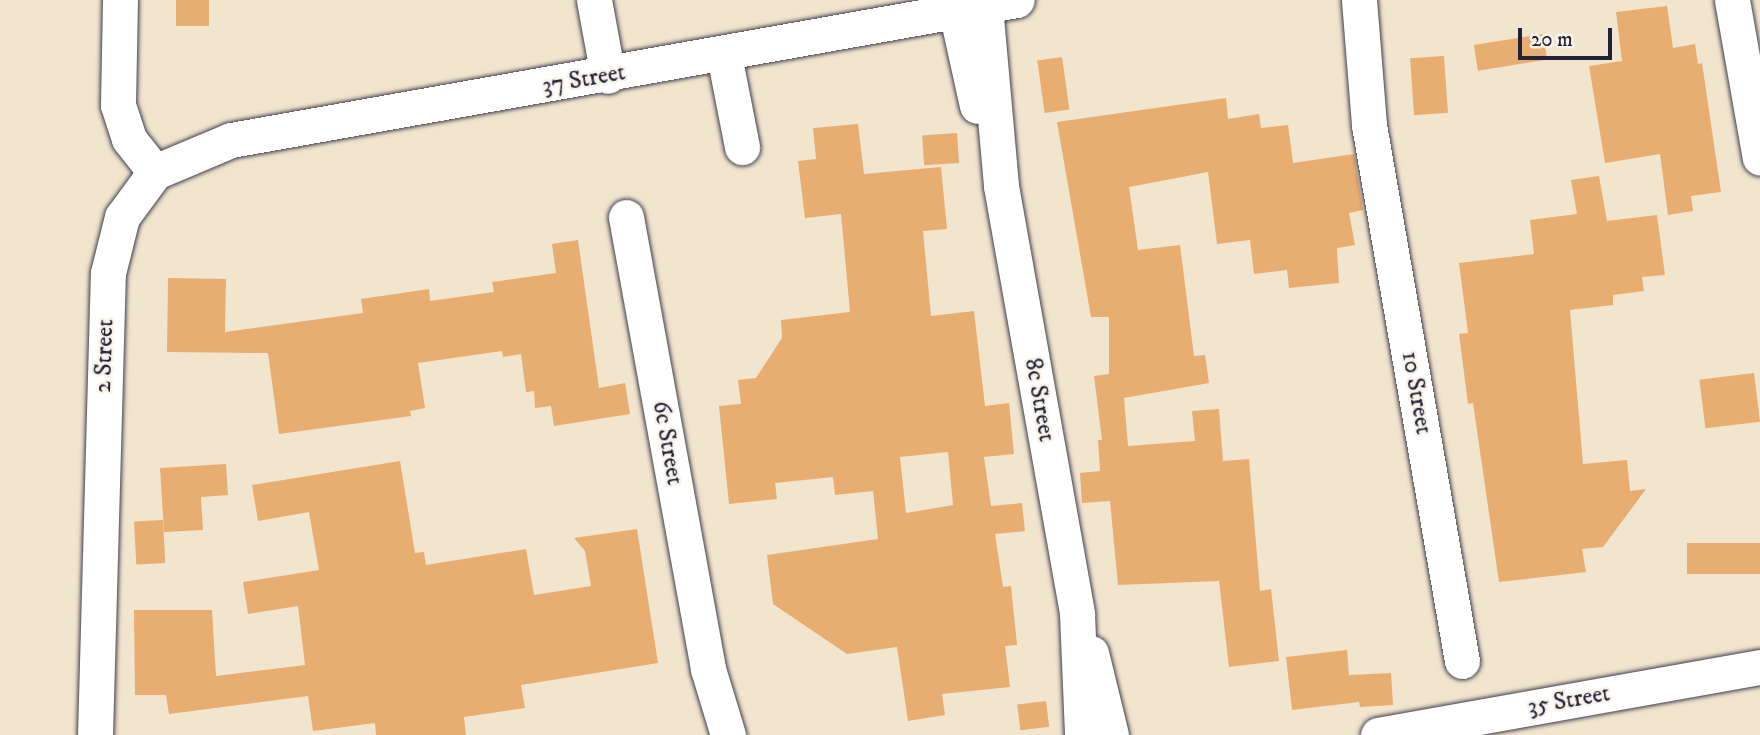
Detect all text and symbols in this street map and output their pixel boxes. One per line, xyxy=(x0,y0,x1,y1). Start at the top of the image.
scale bar xyxy=(1522,14,1616,58)
text: 20 m xyxy=(1531,27,1573,53)
street label: 37 Street xyxy=(540,59,628,101)
street label: 2 Street xyxy=(89,319,121,393)
street label: 10 Street xyxy=(1395,349,1437,437)
street label: 8c Street xyxy=(1018,356,1060,444)
street label: 6c Street xyxy=(645,399,689,487)
street label: 35 Street xyxy=(1526,680,1612,722)

